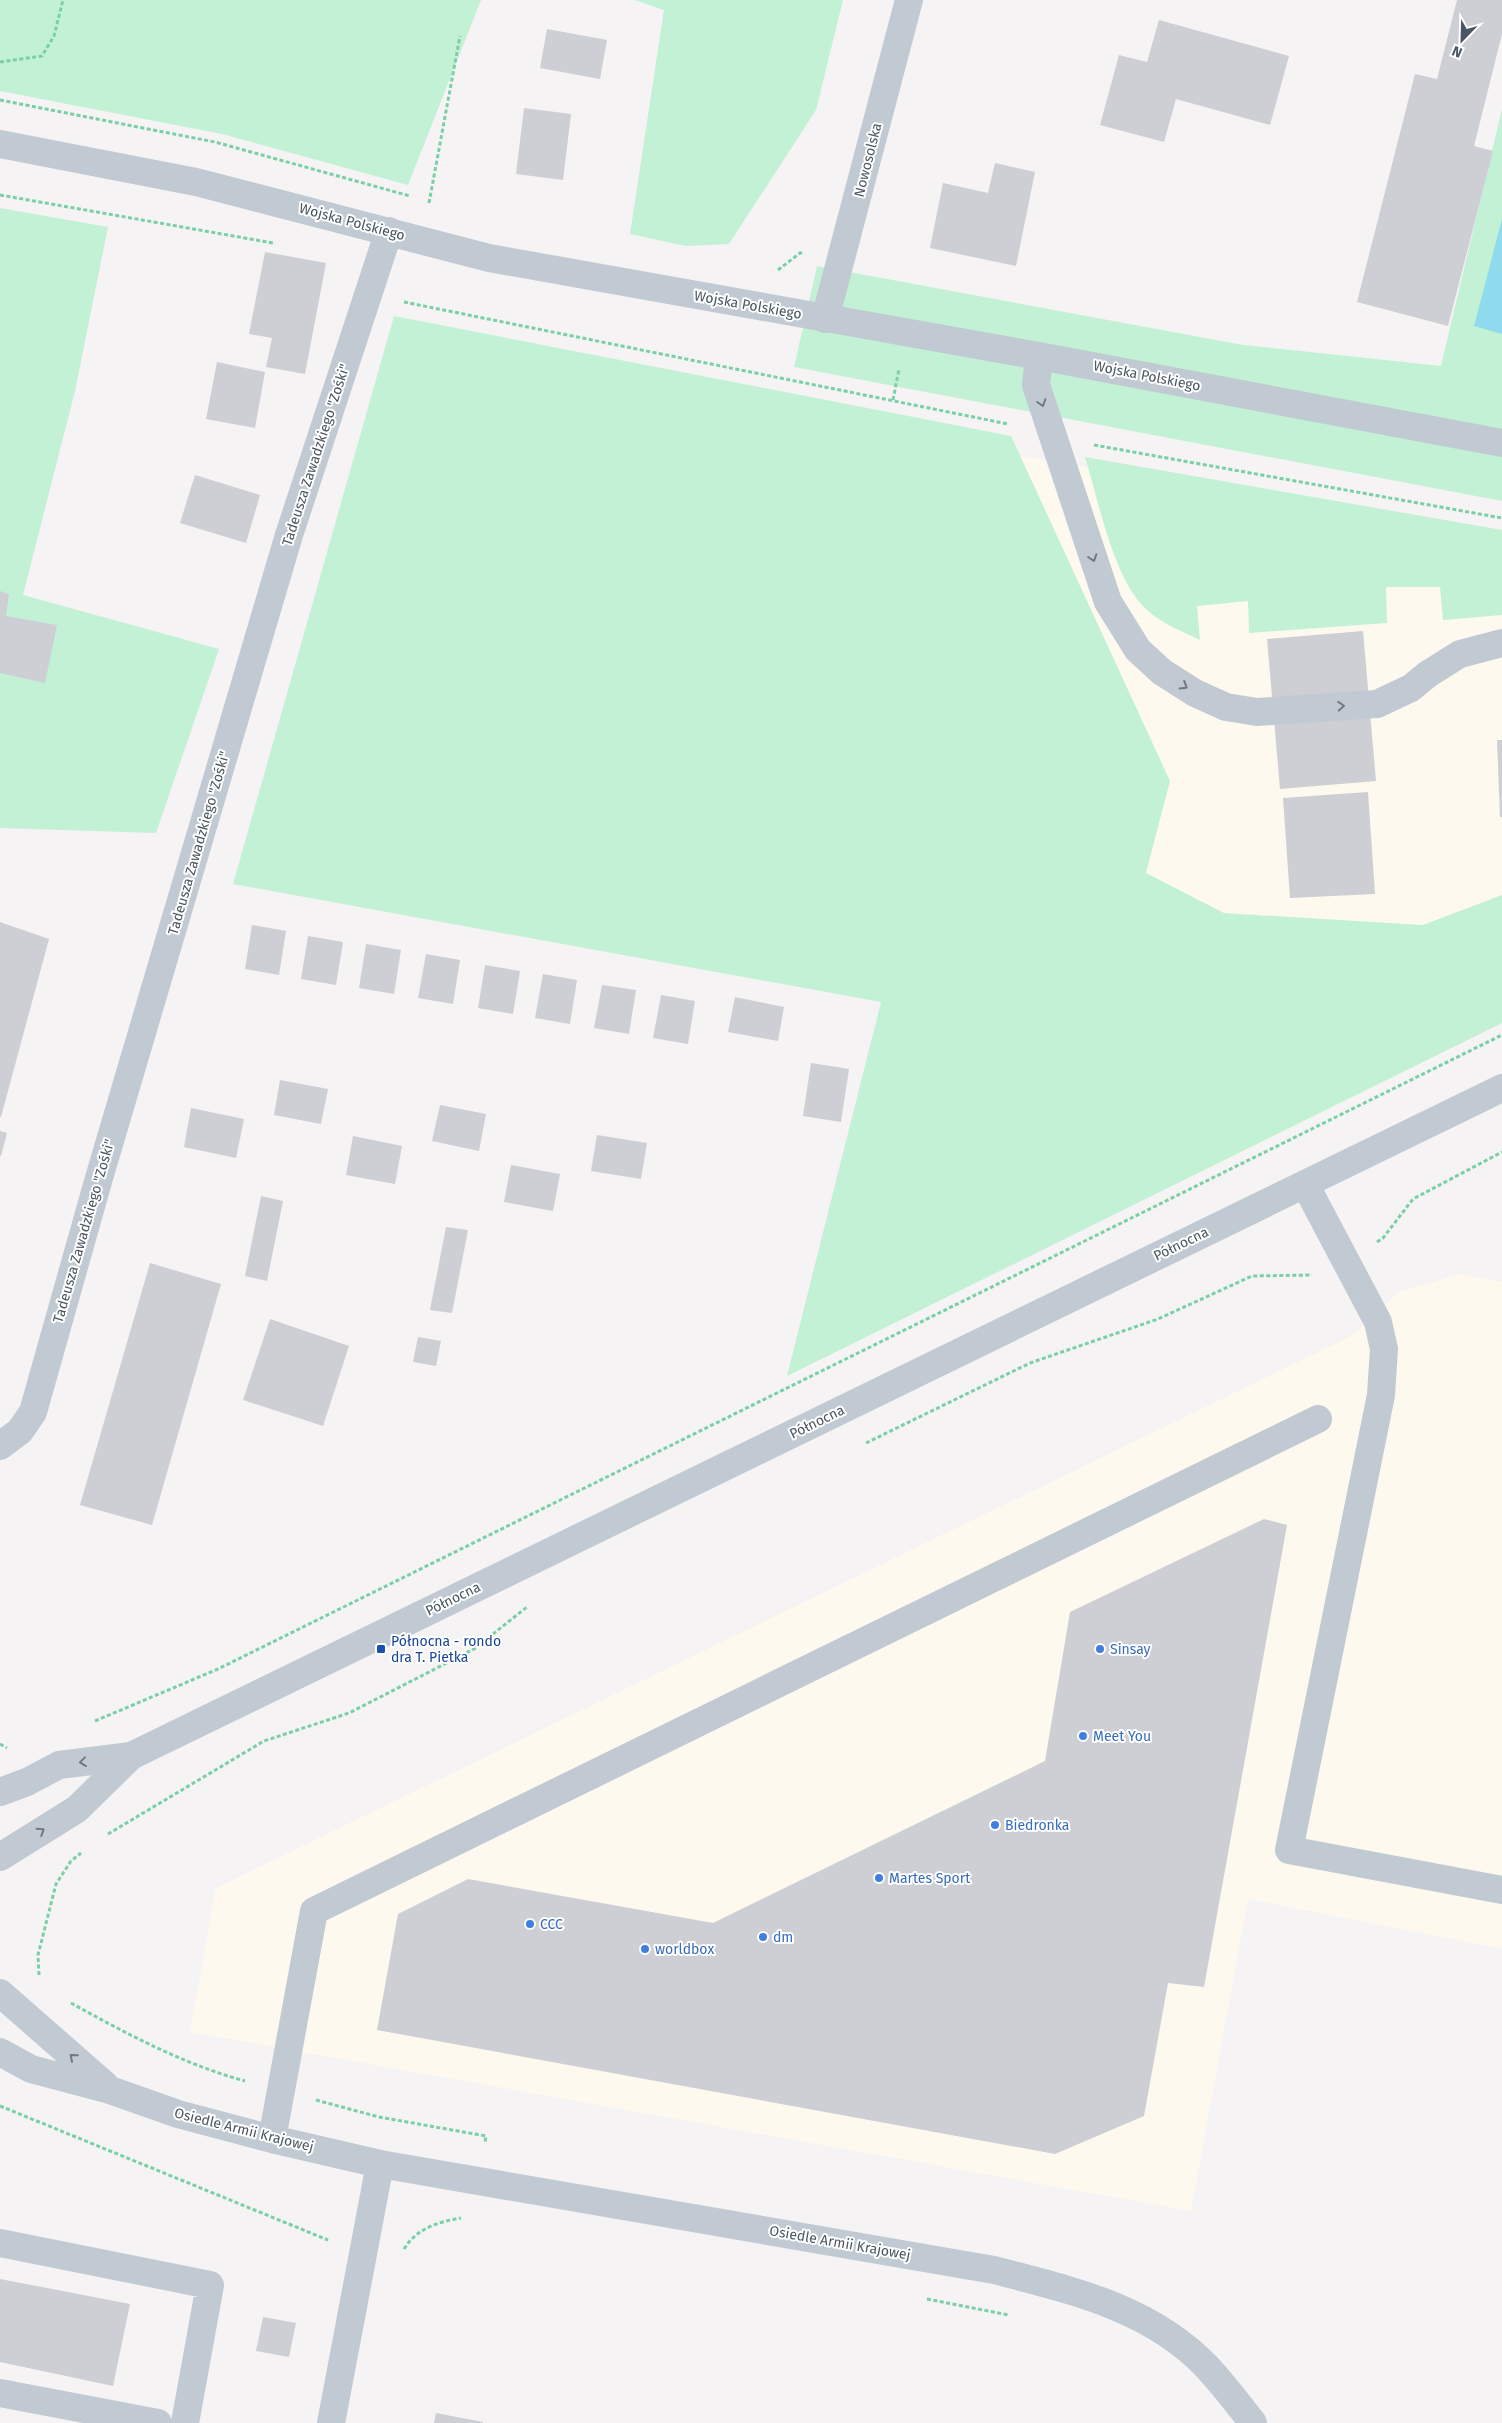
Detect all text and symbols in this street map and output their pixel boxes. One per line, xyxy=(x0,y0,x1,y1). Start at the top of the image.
north arrow xyxy=(1437,15,1487,65)
text: N xyxy=(1450,42,1465,61)
street label: Nowosolska xyxy=(851,121,885,199)
street label: Wojska Polskiego xyxy=(297,200,407,244)
street label: Wojska Polskiego xyxy=(693,287,803,323)
street label: Wojska Polskiego xyxy=(1092,357,1202,395)
street label: Tadeusza Zawadzkiego "Zośki" xyxy=(279,362,353,548)
one-way arrow xyxy=(1036,399,1046,407)
one-way arrow xyxy=(1087,553,1097,561)
one-way arrow xyxy=(1178,680,1188,689)
one-way arrow xyxy=(1337,701,1345,712)
street label: Tadeusza Zawadzkiego "Zośki" xyxy=(165,749,233,937)
street label: Tadeusza Zawadzkiego "Zośki" xyxy=(50,1137,118,1325)
street label: Północna xyxy=(1151,1223,1211,1265)
street label: Północna xyxy=(787,1401,847,1443)
street label: Północna xyxy=(423,1578,483,1620)
place label: Północna - rondo dra T. Pietka xyxy=(391,1633,501,1666)
place label: Sinsay xyxy=(1110,1641,1151,1658)
marker: Północna - rondo dra T. Pietka xyxy=(375,1643,387,1655)
marker: Sinsay xyxy=(1094,1643,1106,1655)
place label: Meet You xyxy=(1093,1728,1151,1745)
marker: Meet You xyxy=(1077,1730,1089,1742)
one-way arrow xyxy=(79,1756,87,1767)
place label: Biedronka xyxy=(1005,1817,1069,1834)
marker: Biedronka xyxy=(989,1819,1001,1831)
one-way arrow xyxy=(35,1828,45,1837)
place label: Martes Sport xyxy=(889,1870,971,1887)
marker: Martes Sport xyxy=(873,1872,885,1884)
place label: CCC xyxy=(540,1916,563,1933)
marker: CCC xyxy=(524,1918,536,1930)
place label: dm xyxy=(773,1929,793,1946)
marker: dm xyxy=(757,1931,769,1943)
place label: worldbox xyxy=(655,1941,714,1958)
marker: worldbox xyxy=(639,1943,651,1955)
one-way arrow xyxy=(70,2054,79,2063)
street label: Osiedle Armii Krajowej xyxy=(173,2104,315,2156)
street label: Osiedle Armii Krajowej xyxy=(768,2222,912,2264)

